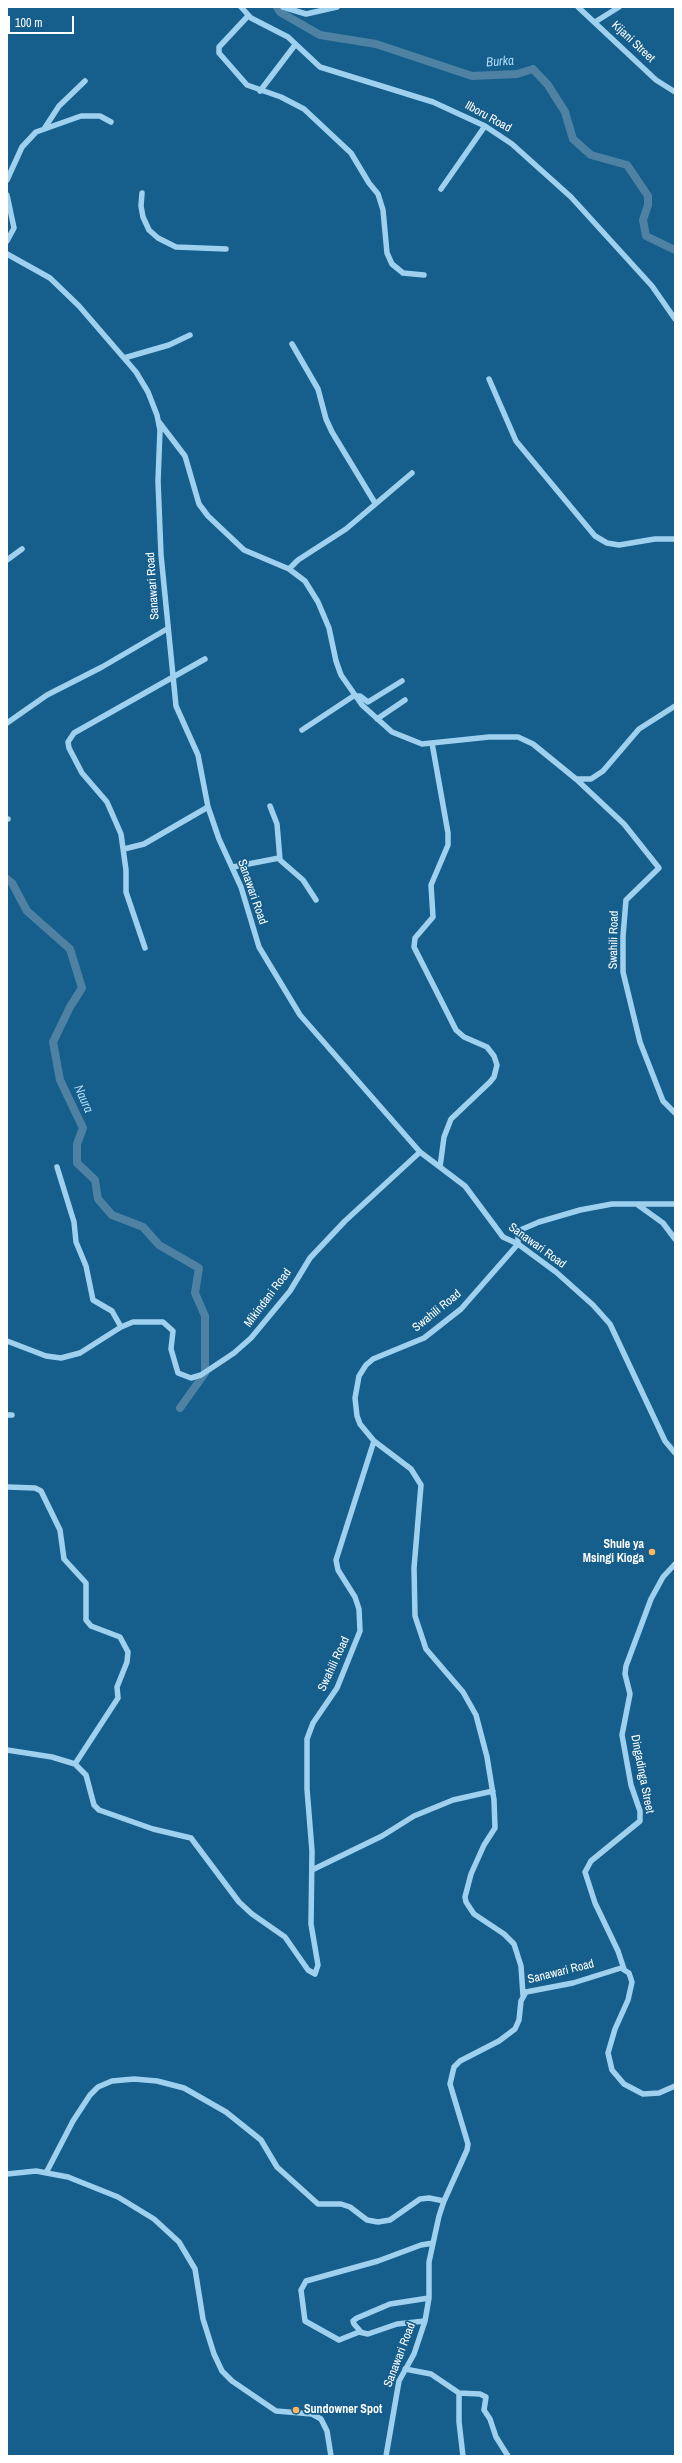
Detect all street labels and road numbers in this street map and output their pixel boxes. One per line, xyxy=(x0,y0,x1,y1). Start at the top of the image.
street label: Kijani Street xyxy=(608,18,658,66)
street label: Ilboru Road xyxy=(462,98,514,136)
street label: Sanawari Road xyxy=(143,552,163,620)
street label: Sanawari Road xyxy=(234,858,270,926)
street label: Swahili Road xyxy=(606,911,622,969)
street label: Sanawari Road xyxy=(505,1220,569,1272)
street label: Mikindani Road xyxy=(241,1266,295,1330)
street label: Swahili Road xyxy=(410,1287,464,1335)
street label: Swahili Road xyxy=(315,1634,353,1694)
street label: Dingadinga Street xyxy=(627,1733,657,1815)
street label: Sanawari Road xyxy=(526,1957,596,1987)
street label: Sanawari Road xyxy=(381,2321,419,2389)

